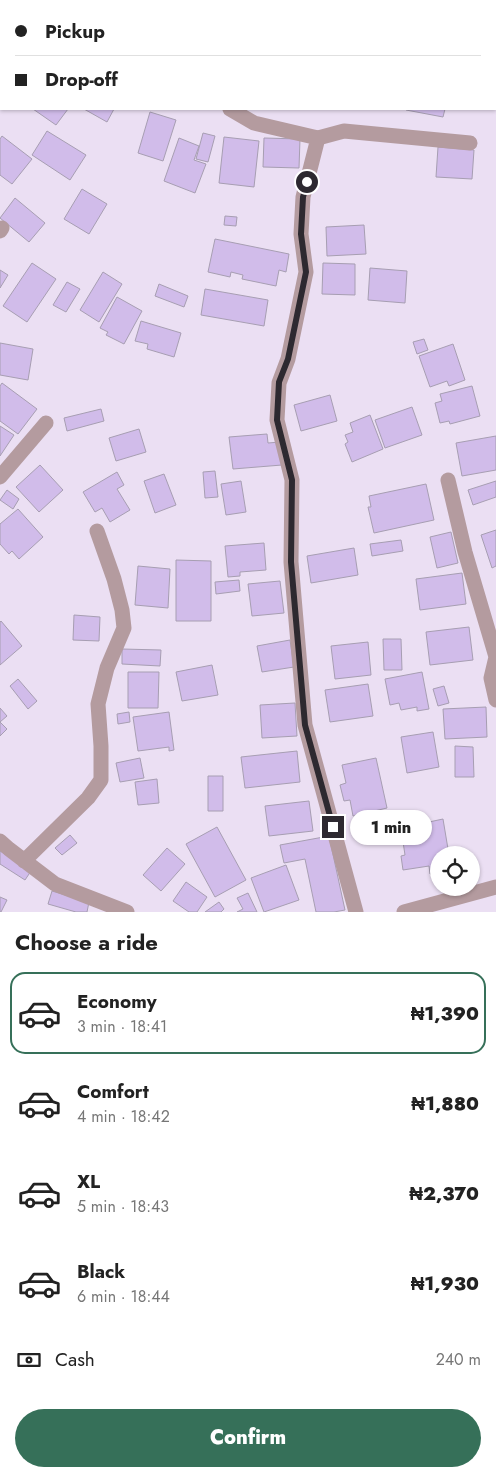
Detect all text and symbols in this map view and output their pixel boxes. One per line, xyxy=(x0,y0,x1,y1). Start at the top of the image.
text: Pickup xyxy=(45,18,105,45)
text: Drop-off xyxy=(45,66,118,93)
route start xyxy=(296,171,318,193)
callout: 1 min xyxy=(350,810,433,844)
route end xyxy=(322,816,344,838)
text: 1 min xyxy=(371,816,411,839)
map controls xyxy=(430,846,480,896)
button: locate xyxy=(430,846,480,896)
text: Choose a ride xyxy=(15,926,158,958)
text: Economy xyxy=(77,988,157,1015)
icon: car xyxy=(17,991,62,1036)
text: ₦1,390 xyxy=(411,1000,479,1027)
text: 3 min · 18:41 xyxy=(77,1015,167,1038)
text: Comfort xyxy=(77,1078,149,1105)
icon: car xyxy=(17,1081,62,1126)
text: ₦1,880 xyxy=(411,1090,479,1117)
text: 4 min · 18:42 xyxy=(77,1105,170,1128)
text: XL xyxy=(77,1168,100,1195)
icon: car xyxy=(17,1171,62,1216)
text: ₦2,370 xyxy=(409,1180,479,1207)
text: 5 min · 18:43 xyxy=(77,1195,169,1218)
text: Black xyxy=(77,1258,125,1285)
icon: car xyxy=(17,1261,62,1306)
text: ₦1,930 xyxy=(411,1270,479,1297)
text: 6 min · 18:44 xyxy=(77,1285,170,1308)
icon: cash xyxy=(15,1346,43,1374)
text: Cash xyxy=(55,1346,95,1373)
text: 240 m xyxy=(436,1348,481,1371)
button: Confirm xyxy=(15,1409,481,1467)

